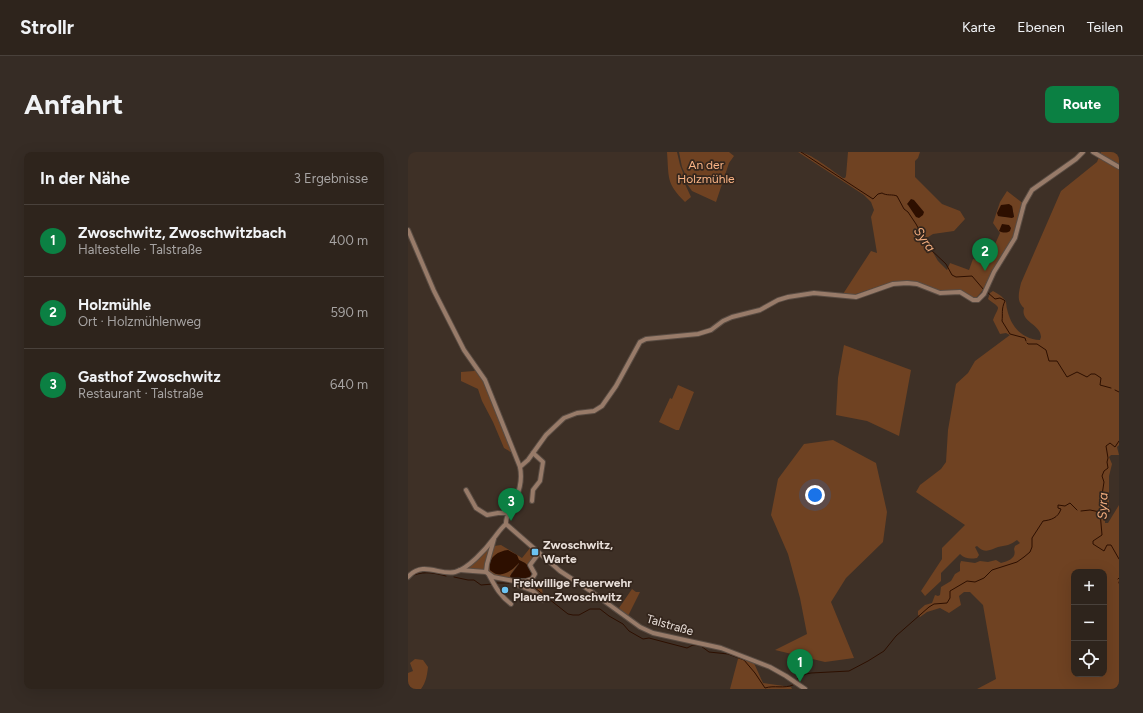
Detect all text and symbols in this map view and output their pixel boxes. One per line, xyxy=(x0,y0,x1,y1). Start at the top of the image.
text: Strollr xyxy=(20,16,74,39)
text: Karte xyxy=(962,19,995,36)
text: Ebenen xyxy=(1017,19,1065,36)
text: Teilen xyxy=(1087,19,1123,36)
button: Route xyxy=(1045,86,1119,123)
text: Anfahrt xyxy=(24,87,123,121)
park label: An der Holzmühle xyxy=(677,158,735,186)
text: In der Nähe xyxy=(40,168,130,188)
text: 3 Ergebnisse xyxy=(294,171,368,186)
text: Zwoschwitz, Zwoschwitzbach xyxy=(78,224,286,242)
water label: Syra xyxy=(911,224,939,255)
text: 1 xyxy=(50,233,56,248)
text: 400 m xyxy=(329,233,368,248)
pin: 2 xyxy=(972,238,998,271)
text: Haltestelle · Talstraße xyxy=(78,242,202,257)
text: Holzmühle xyxy=(78,296,151,314)
text: 2 xyxy=(49,305,57,320)
text: 590 m xyxy=(331,305,368,320)
text: Ort · Holzmühlenweg xyxy=(78,314,201,329)
text: Gasthof Zwoschwitz xyxy=(78,368,221,386)
text: 3 xyxy=(49,377,57,392)
text: 640 m xyxy=(330,377,368,392)
text: Restaurant · Talstraße xyxy=(78,386,203,401)
your location xyxy=(805,485,825,505)
pin: 3 xyxy=(498,488,524,521)
water label: Syra xyxy=(1095,492,1110,520)
place label: Zwoschwitz, Warte xyxy=(543,538,613,566)
marker: Zwoschwitz, Warte xyxy=(530,547,540,557)
map controls xyxy=(1071,569,1107,677)
button: + xyxy=(1071,569,1107,605)
place label: Freiwillige Feuerwehr Plauen-Zwoschwitz xyxy=(513,576,632,604)
marker: Freiwillige Feuerwehr Plauen-Zwoschwitz xyxy=(500,585,510,595)
button: − xyxy=(1071,605,1107,641)
street label: Talstraße xyxy=(645,612,696,639)
button: locate xyxy=(1071,641,1107,677)
pin: 1 xyxy=(787,649,813,682)

